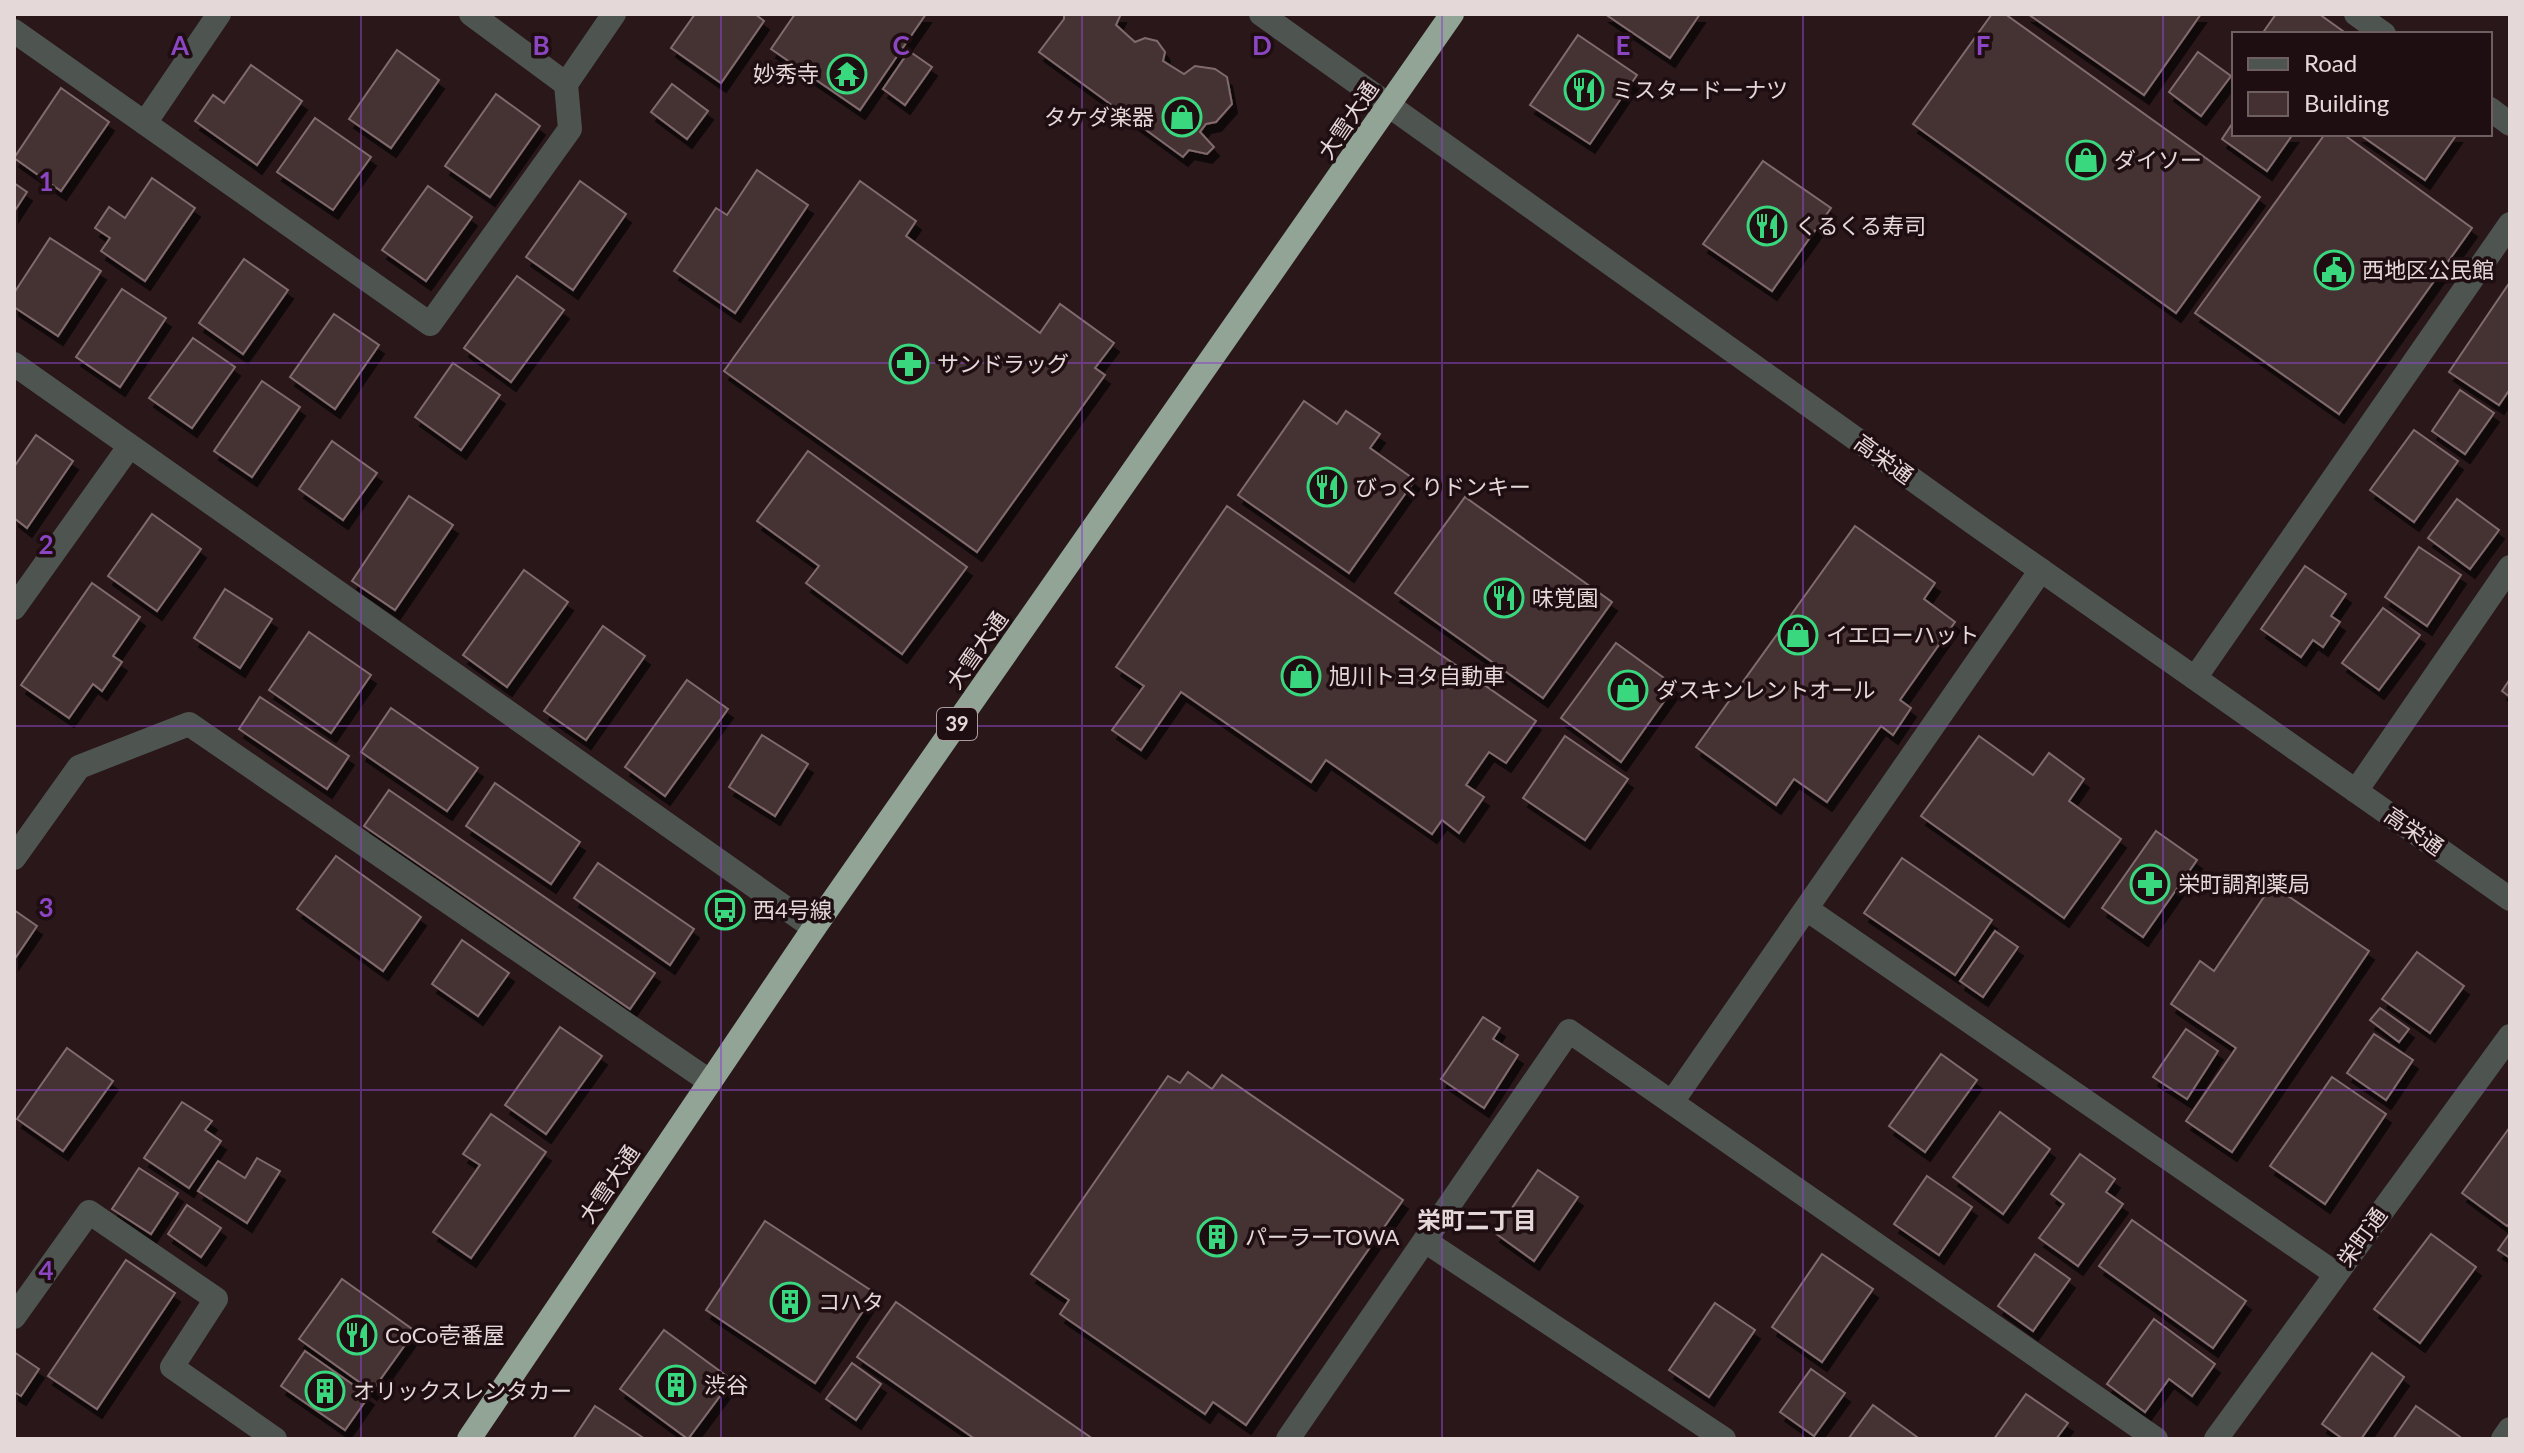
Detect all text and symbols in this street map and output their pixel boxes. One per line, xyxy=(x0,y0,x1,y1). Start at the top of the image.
text: A xyxy=(170,29,190,61)
text: B xyxy=(532,29,550,61)
text: C xyxy=(892,29,910,61)
text: D xyxy=(1252,29,1272,61)
text: E xyxy=(1616,29,1630,61)
text: F xyxy=(1976,29,1990,61)
legend xyxy=(2232,32,2492,136)
text: Road xyxy=(2304,48,2357,77)
temple icon: 妙秀寺 xyxy=(826,53,868,95)
place label: 妙秀寺 xyxy=(753,60,819,87)
restaurant icon: ミスタードーナツ xyxy=(1563,69,1605,111)
street label: 大雪大通 xyxy=(1312,76,1383,164)
place label: ミスタードーナツ xyxy=(1612,76,1788,103)
text: Building xyxy=(2304,88,2389,117)
shop icon: タケダ楽器 xyxy=(1161,96,1203,138)
place label: タケダ楽器 xyxy=(1044,103,1154,130)
shop icon: ダイソー xyxy=(2065,139,2107,181)
place label: ダイソー xyxy=(2114,146,2202,173)
text: 1 xyxy=(38,165,54,197)
restaurant icon: くるくる寿司 xyxy=(1746,205,1788,247)
place label: くるくる寿司 xyxy=(1795,212,1926,239)
public building icon: 西地区公民館 xyxy=(2313,249,2355,291)
place label: 西地区公民館 xyxy=(2362,256,2494,283)
pharmacy icon: サンドラッグ xyxy=(888,343,930,385)
place label: サンドラッグ xyxy=(937,350,1069,377)
street label: 高栄通 xyxy=(1850,428,1919,489)
restaurant icon: びっくりドンキー xyxy=(1306,466,1348,508)
place label: びっくりドンキー xyxy=(1355,473,1531,500)
text: 2 xyxy=(38,528,54,560)
restaurant icon: 味覚園 xyxy=(1483,577,1525,619)
place label: 味覚園 xyxy=(1532,584,1598,611)
street label: 大雪大通 xyxy=(940,606,1013,694)
shop icon: イエローハット xyxy=(1777,614,1819,656)
place label: イエローハット xyxy=(1826,621,1979,648)
shop icon: 旭川トヨタ自動車 xyxy=(1280,655,1322,697)
place label: 旭川トヨタ自動車 xyxy=(1329,662,1505,689)
shop icon: ダスキンレントオール xyxy=(1607,669,1649,711)
place label: ダスキンレントオール xyxy=(1656,676,1875,703)
road number: 39 xyxy=(937,708,977,740)
street label: 高栄通 xyxy=(2380,801,2449,861)
pharmacy icon: 栄町調剤薬局 xyxy=(2129,863,2171,905)
place label: 栄町調剤薬局 xyxy=(2178,870,2310,897)
bus stop icon: 西4号線 xyxy=(704,889,746,931)
text: 3 xyxy=(38,891,54,923)
place label: 西4号線 xyxy=(753,896,832,923)
street label: 大雪大通 xyxy=(573,1140,644,1228)
street label: 栄町通 xyxy=(2331,1202,2392,1271)
district label: 栄町二丁目 xyxy=(1417,1205,1537,1234)
building icon: パーラーTOWA xyxy=(1196,1216,1238,1258)
place label: パーラーTOWA xyxy=(1245,1223,1400,1250)
text: 4 xyxy=(38,1254,54,1286)
building icon: コハタ xyxy=(769,1281,811,1323)
place label: コハタ xyxy=(818,1288,884,1315)
restaurant icon: CoCo壱番屋 xyxy=(336,1314,378,1356)
place label: CoCo壱番屋 xyxy=(385,1321,505,1348)
building icon: 渋谷 xyxy=(655,1364,697,1406)
building icon: オリックスレンタカー xyxy=(304,1370,346,1412)
place label: 渋谷 xyxy=(704,1371,748,1398)
place label: オリックスレンタカー xyxy=(353,1377,572,1404)

